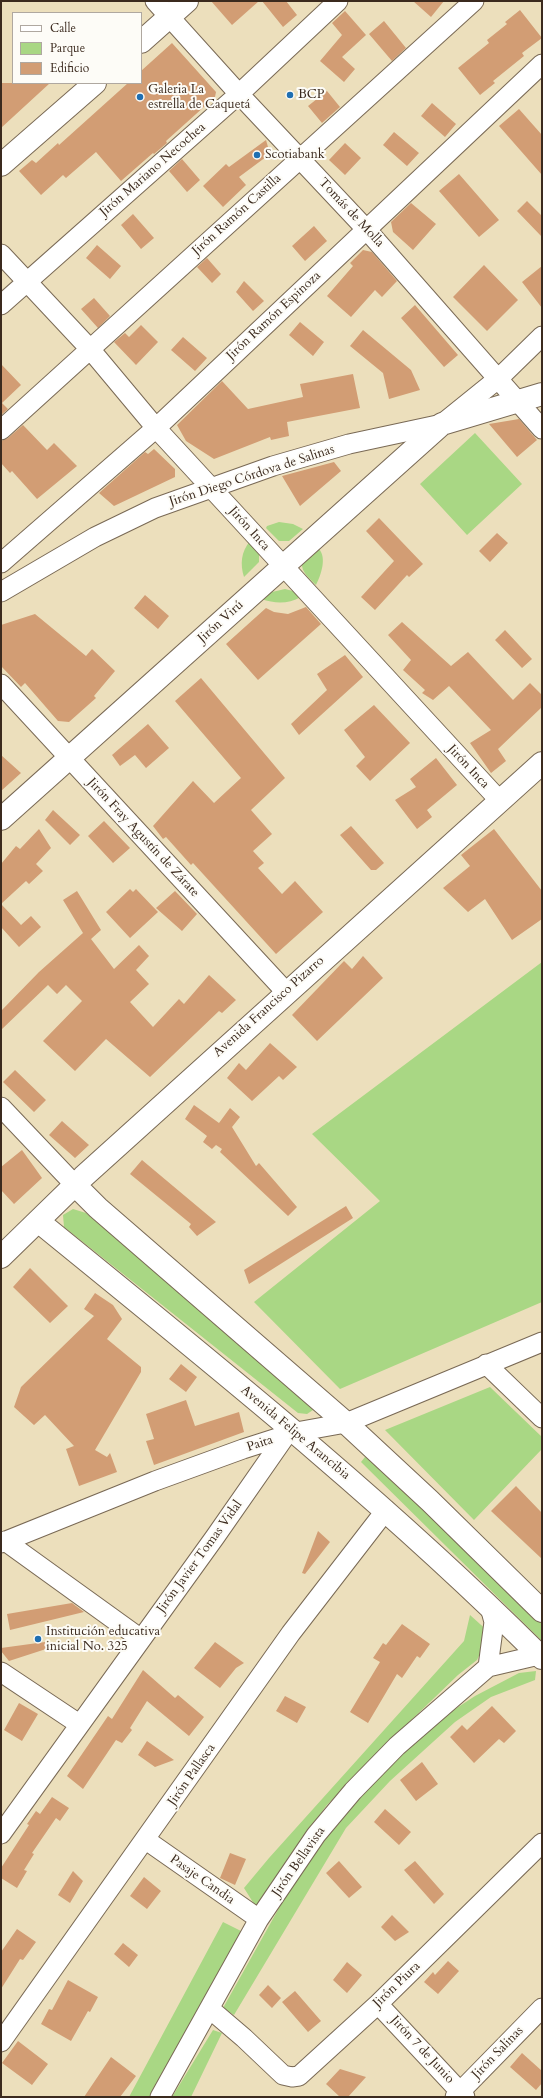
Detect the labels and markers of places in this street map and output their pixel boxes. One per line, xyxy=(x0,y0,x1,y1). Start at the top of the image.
place label: Galeria La estrella de Caquetá xyxy=(148,82,250,113)
place label: BCP xyxy=(298,87,324,103)
marker: BCP xyxy=(285,90,295,100)
marker: Galeria La estrella de Caquetá xyxy=(135,92,145,102)
place label: Scotiabank xyxy=(265,147,325,163)
marker: Scotiabank xyxy=(252,150,262,160)
place label: Institución educativa inicial No. 325 xyxy=(46,1624,160,1655)
marker: Institución educativa inicial No. 325 xyxy=(33,1634,43,1644)

